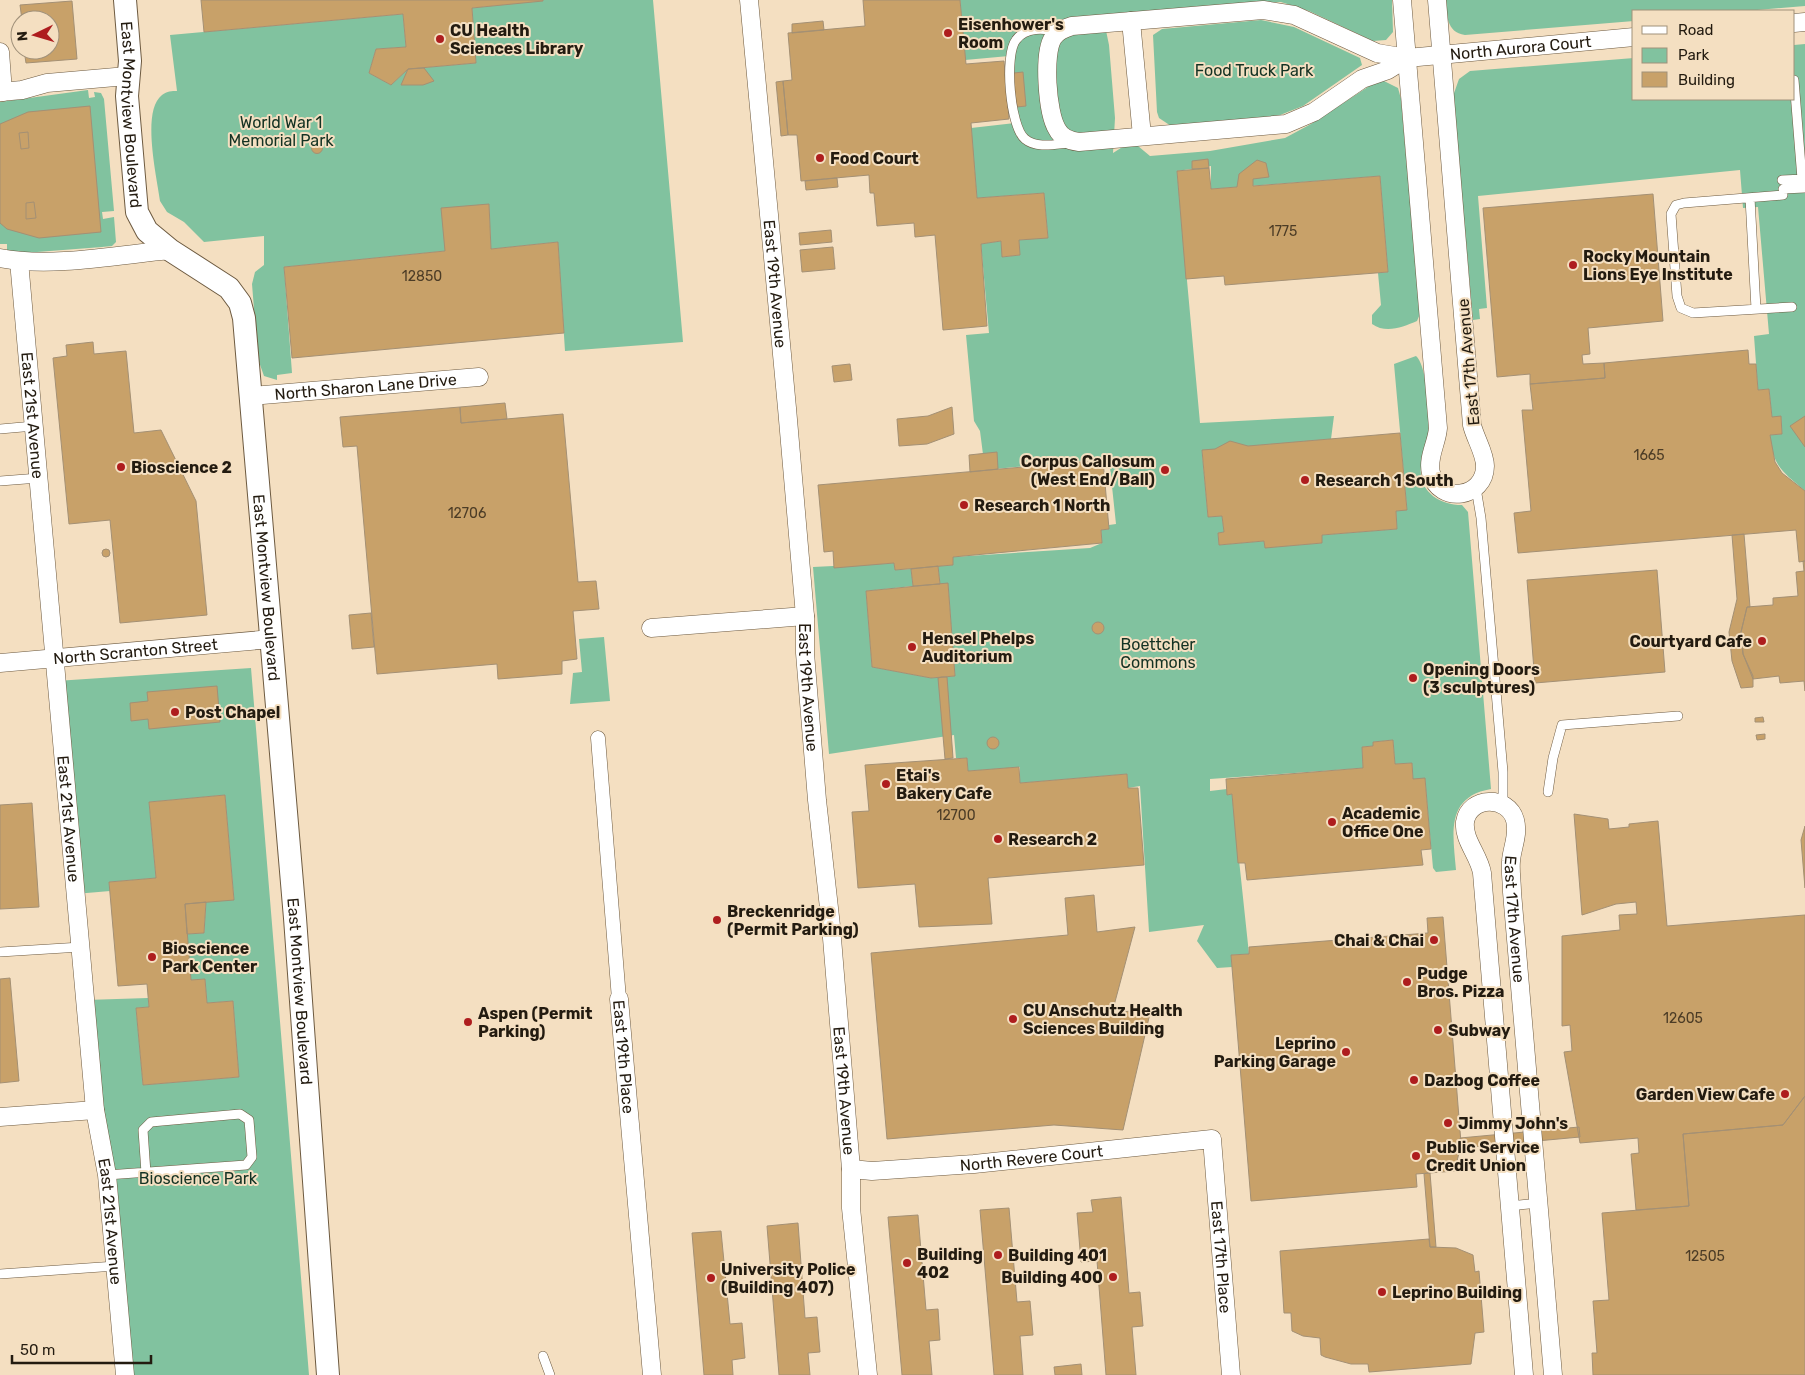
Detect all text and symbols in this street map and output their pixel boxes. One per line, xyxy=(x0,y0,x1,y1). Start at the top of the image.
north arrow xyxy=(10,10,60,60)
legend xyxy=(1632,10,1795,100)
place label: Eisenhower's Room xyxy=(958,15,1064,52)
street label: East Montview Boulevard xyxy=(117,20,146,209)
place label: CU Health Sciences Library xyxy=(450,21,584,58)
text: Road xyxy=(1678,21,1714,39)
marker: Eisenhower's Room xyxy=(942,27,954,39)
text: N xyxy=(14,30,31,42)
street label: North Aurora Court xyxy=(1449,32,1592,64)
marker: CU Health Sciences Library xyxy=(434,33,446,45)
text: Park xyxy=(1678,46,1709,64)
park label: Food Truck Park xyxy=(1195,61,1314,80)
text: Building xyxy=(1678,71,1735,89)
park label: World War 1 Memorial Park xyxy=(229,113,334,150)
place label: Food Court xyxy=(830,149,919,168)
marker: Food Court xyxy=(814,152,826,164)
street label: East 19th Avenue xyxy=(759,219,790,349)
house number: 1775 xyxy=(1269,223,1297,240)
place label: Rocky Mountain Lions Eye Institute xyxy=(1583,247,1733,284)
marker: Rocky Mountain Lions Eye Institute xyxy=(1567,259,1579,271)
house number: 12850 xyxy=(402,268,442,285)
street label: East 17th Avenue xyxy=(1453,298,1484,426)
street label: East 21st Avenue xyxy=(17,351,47,480)
street label: North Sharon Lane Drive xyxy=(274,370,457,404)
house number: 1665 xyxy=(1633,447,1665,464)
place label: Corpus Callosum (West End/Ball) xyxy=(1021,452,1155,489)
place label: Bioscience 2 xyxy=(131,458,232,477)
marker: Bioscience 2 xyxy=(115,461,127,473)
marker: Corpus Callosum (West End/Ball) xyxy=(1159,464,1171,476)
place label: Research 1 South xyxy=(1315,471,1454,490)
marker: Research 1 South xyxy=(1299,474,1311,486)
street label: East Montview Boulevard xyxy=(249,493,284,682)
place label: Research 1 North xyxy=(974,496,1110,515)
marker: Research 1 North xyxy=(958,499,970,511)
house number: 12706 xyxy=(448,505,486,522)
street label: East 19th Avenue xyxy=(795,623,822,752)
place label: Hensel Phelps Auditorium xyxy=(922,629,1034,666)
place label: Courtyard Cafe xyxy=(1630,632,1752,651)
street label: North Scranton Street xyxy=(53,635,218,668)
park label: Boettcher Commons xyxy=(1120,635,1196,672)
marker: Courtyard Cafe xyxy=(1756,635,1768,647)
marker: Hensel Phelps Auditorium xyxy=(906,641,918,653)
place label: Opening Doors (3 sculptures) xyxy=(1423,660,1540,697)
marker: Opening Doors (3 sculptures) xyxy=(1407,672,1419,684)
place label: Post Chapel xyxy=(185,703,280,722)
marker: Post Chapel xyxy=(169,706,181,718)
street label: East 21st Avenue xyxy=(53,755,84,883)
place label: Etai's Bakery Cafe xyxy=(896,766,992,803)
marker: Etai's Bakery Cafe xyxy=(880,778,892,790)
place label: Academic Office One xyxy=(1342,804,1424,841)
house number: 12700 xyxy=(936,807,976,824)
marker: Academic Office One xyxy=(1326,816,1338,828)
place label: Research 2 xyxy=(1008,830,1097,849)
marker: Research 2 xyxy=(992,833,1004,845)
street label: East 17th Avenue xyxy=(1501,855,1529,984)
street label: East Montview Boulevard xyxy=(283,897,316,1086)
place label: Breckenridge (Permit Parking) xyxy=(727,902,859,939)
marker: Breckenridge (Permit Parking) xyxy=(711,914,723,926)
place label: Chai & Chai xyxy=(1334,931,1424,950)
marker: Chai & Chai xyxy=(1428,934,1440,946)
place label: Bioscience Park Center xyxy=(162,939,258,976)
marker: Bioscience Park Center xyxy=(146,951,158,963)
place label: Pudge Bros. Pizza xyxy=(1417,964,1505,1001)
marker: Pudge Bros. Pizza xyxy=(1401,976,1413,988)
street label: East 19th Place xyxy=(609,999,638,1114)
place label: CU Anschutz Health Sciences Building xyxy=(1023,1001,1183,1038)
place label: Aspen (Permit Parking) xyxy=(478,1004,593,1041)
house number: 12605 xyxy=(1663,1010,1703,1027)
marker: CU Anschutz Health Sciences Building xyxy=(1007,1013,1019,1025)
marker: Aspen (Permit Parking) xyxy=(462,1016,474,1028)
place label: Subway xyxy=(1448,1021,1511,1040)
marker: Subway xyxy=(1432,1024,1444,1036)
street label: East 19th Avenue xyxy=(829,1026,859,1156)
place label: Leprino Parking Garage xyxy=(1214,1034,1336,1071)
marker: Leprino Parking Garage xyxy=(1340,1046,1352,1058)
place label: Dazbog Coffee xyxy=(1424,1071,1540,1090)
marker: Dazbog Coffee xyxy=(1408,1074,1420,1086)
place label: Garden View Cafe xyxy=(1636,1085,1775,1104)
marker: Garden View Cafe xyxy=(1779,1088,1791,1100)
place label: Jimmy John's xyxy=(1458,1114,1568,1133)
marker: Jimmy John's xyxy=(1442,1117,1454,1129)
place label: Public Service Credit Union xyxy=(1426,1138,1540,1175)
street label: North Revere Court xyxy=(959,1142,1104,1175)
marker: Public Service Credit Union xyxy=(1410,1150,1422,1162)
street label: East 21st Avenue xyxy=(94,1157,126,1286)
park label: Bioscience Park xyxy=(139,1169,258,1188)
street label: East 17th Place xyxy=(1207,1200,1235,1314)
place label: Building 402 xyxy=(917,1245,983,1282)
place label: Building 401 xyxy=(1008,1246,1107,1265)
house number: 12505 xyxy=(1685,1248,1725,1265)
marker: Building 401 xyxy=(992,1249,1004,1261)
marker: Building 402 xyxy=(901,1257,913,1269)
place label: University Police (Building 407) xyxy=(721,1260,855,1297)
place label: Building 400 xyxy=(1001,1268,1103,1287)
marker: Building 400 xyxy=(1107,1271,1119,1283)
marker: University Police (Building 407) xyxy=(705,1272,717,1284)
place label: Leprino Building xyxy=(1392,1283,1522,1302)
marker: Leprino Building xyxy=(1376,1286,1388,1298)
scale bar xyxy=(12,1332,151,1364)
text: 50 m xyxy=(20,1341,55,1359)

